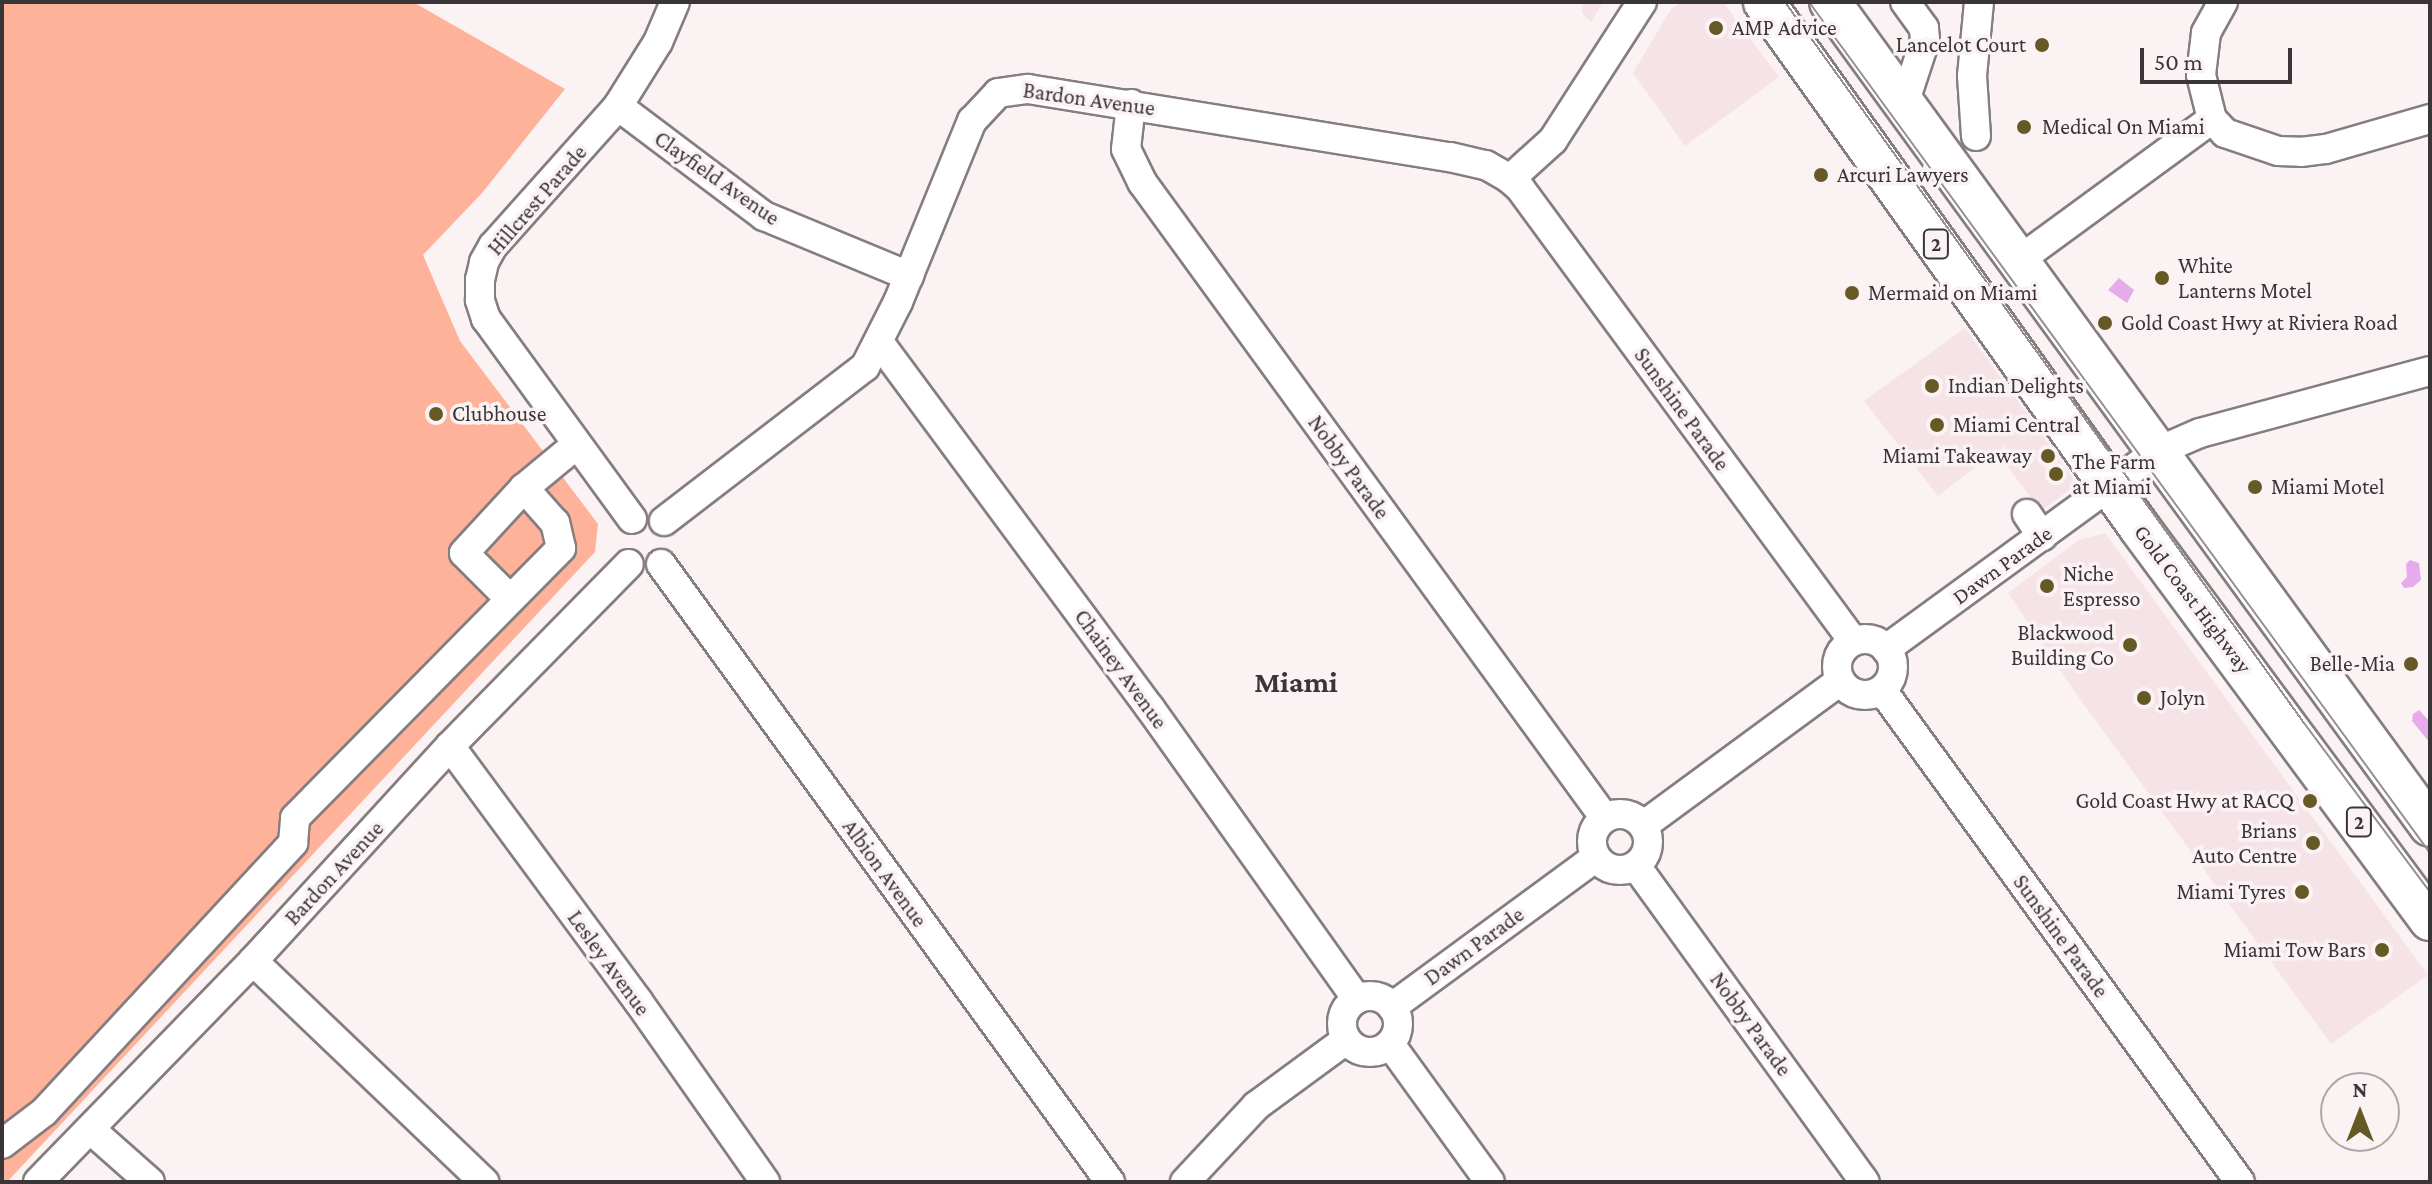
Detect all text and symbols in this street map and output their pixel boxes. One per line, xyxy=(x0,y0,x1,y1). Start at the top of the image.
place label: AMP Advice xyxy=(1732,15,1837,41)
marker: AMP Advice xyxy=(1707,19,1725,37)
place label: Lancelot Court xyxy=(1896,32,2026,58)
scale bar xyxy=(2144,32,2296,82)
marker: Lancelot Court xyxy=(2033,36,2051,54)
text: 50 m xyxy=(2154,48,2203,75)
street label: Bardon Avenue xyxy=(1021,77,1157,121)
place label: Medical On Miami xyxy=(2042,114,2205,140)
marker: Medical On Miami xyxy=(2013,116,2035,138)
street label: Clayfield Avenue xyxy=(649,125,785,231)
street label: Hillcrest Parade xyxy=(482,139,592,261)
place label: Arcuri Lawyers xyxy=(1837,162,1969,188)
marker: Arcuri Lawyers xyxy=(1812,166,1830,184)
road number: 2 xyxy=(1922,228,1950,260)
place label: White Lanterns Motel xyxy=(2178,252,2312,304)
marker: White Lanterns Motel xyxy=(2153,269,2171,287)
place label: Mermaid on Miami xyxy=(1868,280,2038,306)
marker: Mermaid on Miami xyxy=(1843,284,1861,302)
place label: Gold Coast Hwy at Riviera Road xyxy=(2121,310,2398,336)
marker: Gold Coast Hwy at Riviera Road xyxy=(2096,314,2114,332)
street label: Sunshine Parade xyxy=(1629,342,1735,476)
place label: Indian Delights xyxy=(1948,373,2084,399)
marker: Indian Delights xyxy=(1923,377,1941,395)
place label: Clubhouse xyxy=(452,401,546,427)
marker: Clubhouse xyxy=(427,405,445,423)
street label: Nobby Parade xyxy=(1303,410,1395,524)
place label: Miami Central xyxy=(1953,412,2080,438)
marker: Miami Central xyxy=(1928,416,1946,434)
place label: Miami Takeaway xyxy=(1882,443,2032,469)
marker: Miami Takeaway xyxy=(2039,447,2057,465)
place label: The Farm at Miami xyxy=(2072,448,2156,500)
marker: The Farm at Miami xyxy=(2047,465,2065,483)
place label: Miami Motel xyxy=(2271,474,2385,500)
marker: Miami Motel xyxy=(2246,478,2264,496)
street label: Dawn Parade xyxy=(1947,520,2057,610)
street label: Gold Coast Highway xyxy=(2129,520,2257,678)
place label: Niche Espresso xyxy=(2063,560,2140,612)
marker: Niche Espresso xyxy=(2038,577,2056,595)
street label: Chainey Avenue xyxy=(1069,604,1173,734)
place label: Blackwood Building Co xyxy=(2011,619,2114,670)
marker: Blackwood Building Co xyxy=(2121,636,2139,654)
place label: Belle-Mia xyxy=(2310,651,2395,677)
marker: Belle-Mia xyxy=(2402,655,2420,673)
district label: Miami xyxy=(1254,664,1338,700)
place label: Jolyn xyxy=(2160,685,2205,711)
marker: Jolyn xyxy=(2135,689,2153,707)
place label: Gold Coast Hwy at RACQ xyxy=(2075,788,2294,814)
marker: Gold Coast Hwy at RACQ xyxy=(2301,792,2319,810)
road number: 2 xyxy=(2345,806,2373,838)
street label: Albion Avenue xyxy=(837,814,933,932)
street label: Bardon Avenue xyxy=(279,815,389,931)
place label: Brians Auto Centre xyxy=(2192,817,2297,868)
marker: Brians Auto Centre xyxy=(2304,834,2322,852)
street label: Sunshine Parade xyxy=(2008,869,2114,1003)
place label: Miami Tyres xyxy=(2176,879,2286,905)
marker: Miami Tyres xyxy=(2293,883,2311,901)
street label: Dawn Parade xyxy=(1419,901,1529,991)
street label: Lesley Avenue xyxy=(562,905,656,1021)
place label: Miami Tow Bars xyxy=(2223,937,2366,963)
marker: Miami Tow Bars xyxy=(2373,941,2391,959)
street label: Nobby Parade xyxy=(1705,967,1797,1081)
north arrow xyxy=(2320,1072,2400,1152)
text: N xyxy=(2353,1077,2368,1102)

